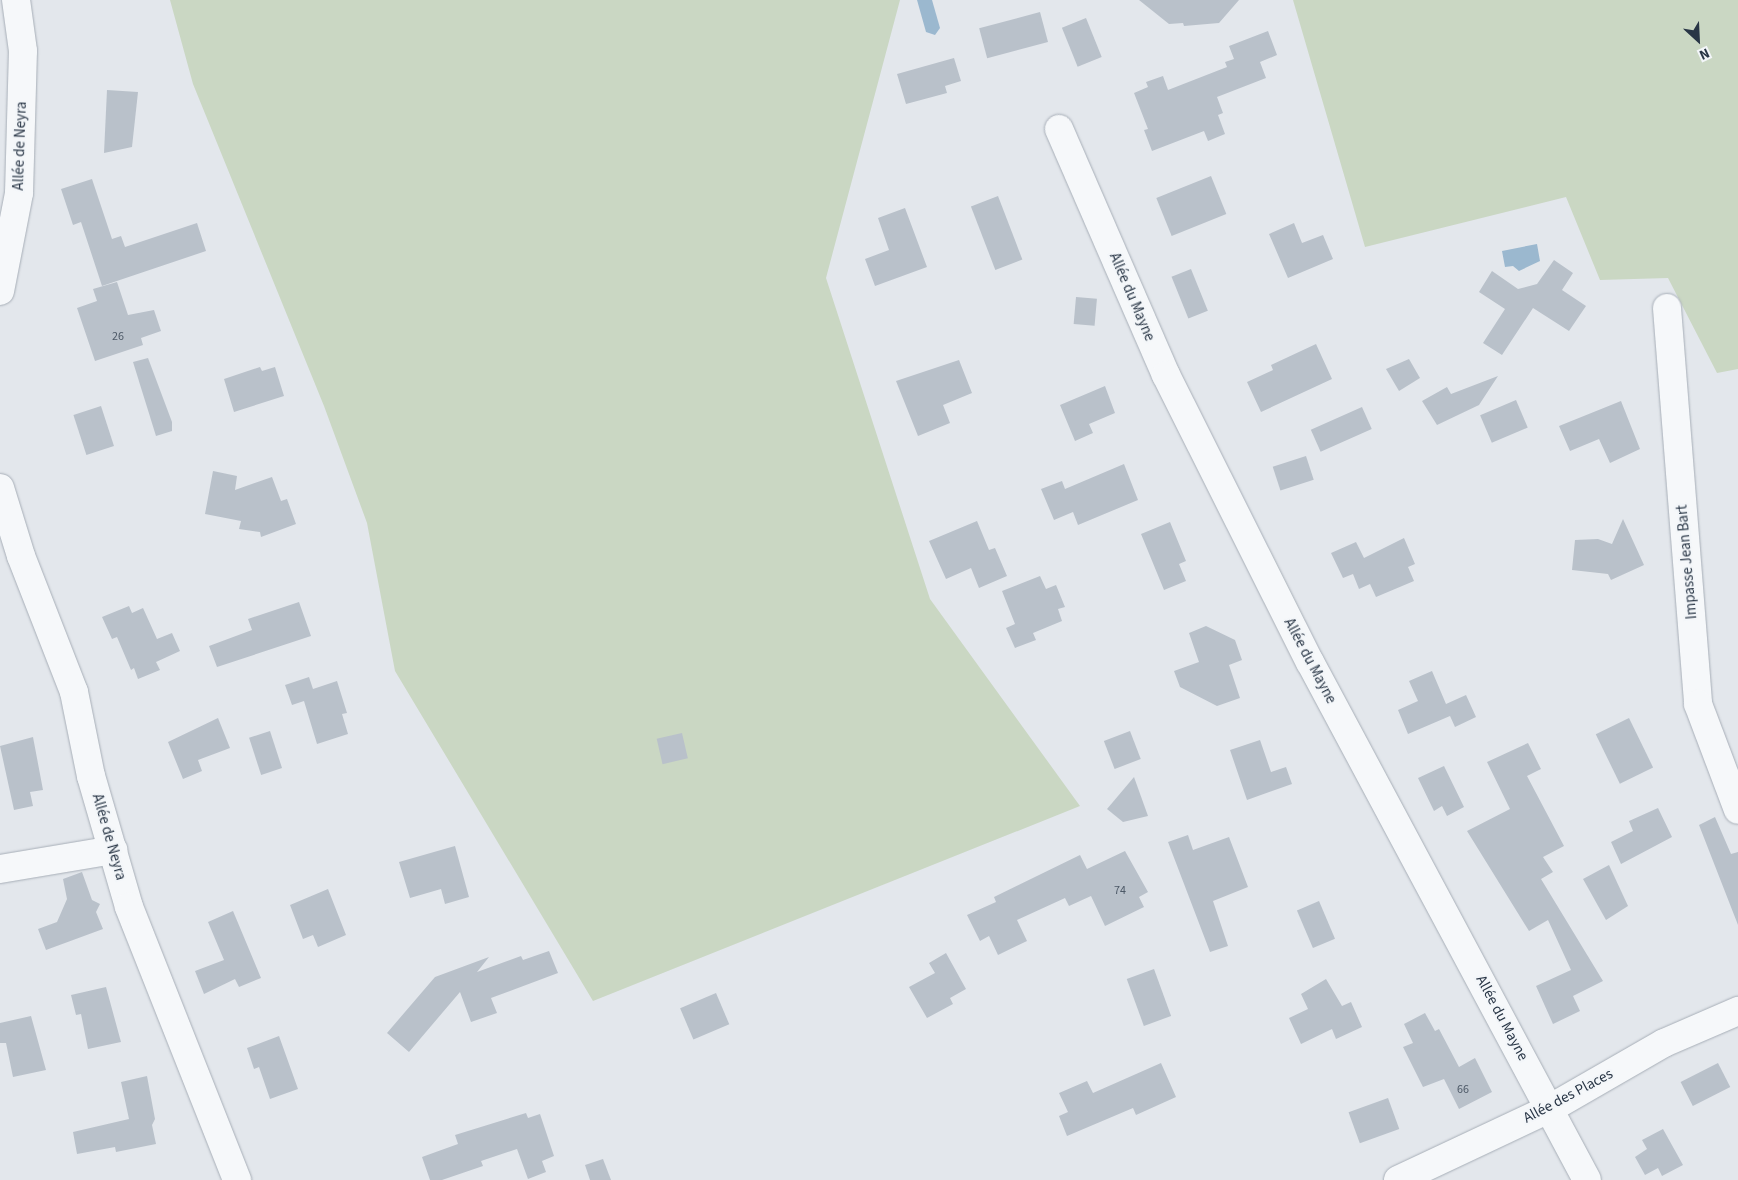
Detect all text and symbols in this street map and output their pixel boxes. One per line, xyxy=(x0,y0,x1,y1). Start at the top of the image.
north arrow xyxy=(1673,15,1723,65)
text: N xyxy=(1696,43,1713,65)
street label: Allée de Neyra xyxy=(9,101,31,191)
street label: Allée du Mayne xyxy=(1105,250,1159,344)
house number: 26 xyxy=(112,330,124,344)
street label: Impasse Jean Bart xyxy=(1673,504,1701,620)
street label: Allée du Mayne xyxy=(1280,615,1340,707)
street label: Allée de Neyra xyxy=(88,792,130,882)
house number: 74 xyxy=(1114,884,1126,898)
street label: Allée du Mayne xyxy=(1472,972,1532,1064)
street label: Allée des Places xyxy=(1520,1065,1616,1127)
house number: 66 xyxy=(1457,1083,1469,1097)

